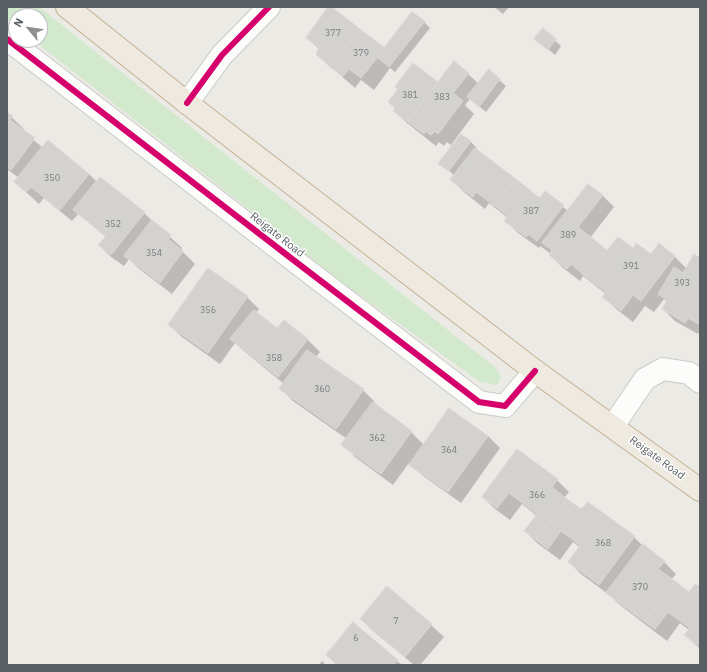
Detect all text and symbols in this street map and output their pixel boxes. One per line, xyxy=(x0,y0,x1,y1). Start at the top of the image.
north arrow xyxy=(8,8,48,48)
text: N xyxy=(10,16,26,30)
house number: 377 xyxy=(325,28,341,38)
house number: 379 xyxy=(353,48,369,58)
house number: 381 xyxy=(402,90,418,100)
house number: 383 xyxy=(434,92,450,102)
house number: 350 xyxy=(44,173,60,183)
house number: 387 xyxy=(523,206,539,216)
street label: Reigate Road xyxy=(247,210,307,260)
house number: 352 xyxy=(105,219,121,229)
house number: 389 xyxy=(560,230,576,240)
house number: 354 xyxy=(146,248,162,258)
house number: 391 xyxy=(623,261,639,271)
house number: 393 xyxy=(674,278,690,288)
house number: 356 xyxy=(200,305,216,315)
house number: 358 xyxy=(266,353,282,363)
house number: 360 xyxy=(314,384,330,394)
house number: 362 xyxy=(369,433,385,443)
street label: Reigate Road xyxy=(627,434,687,482)
house number: 364 xyxy=(441,445,457,455)
house number: 366 xyxy=(529,490,545,500)
house number: 368 xyxy=(595,538,611,548)
house number: 370 xyxy=(632,582,648,592)
house number: 7 xyxy=(393,616,399,626)
house number: 6 xyxy=(353,633,359,643)

